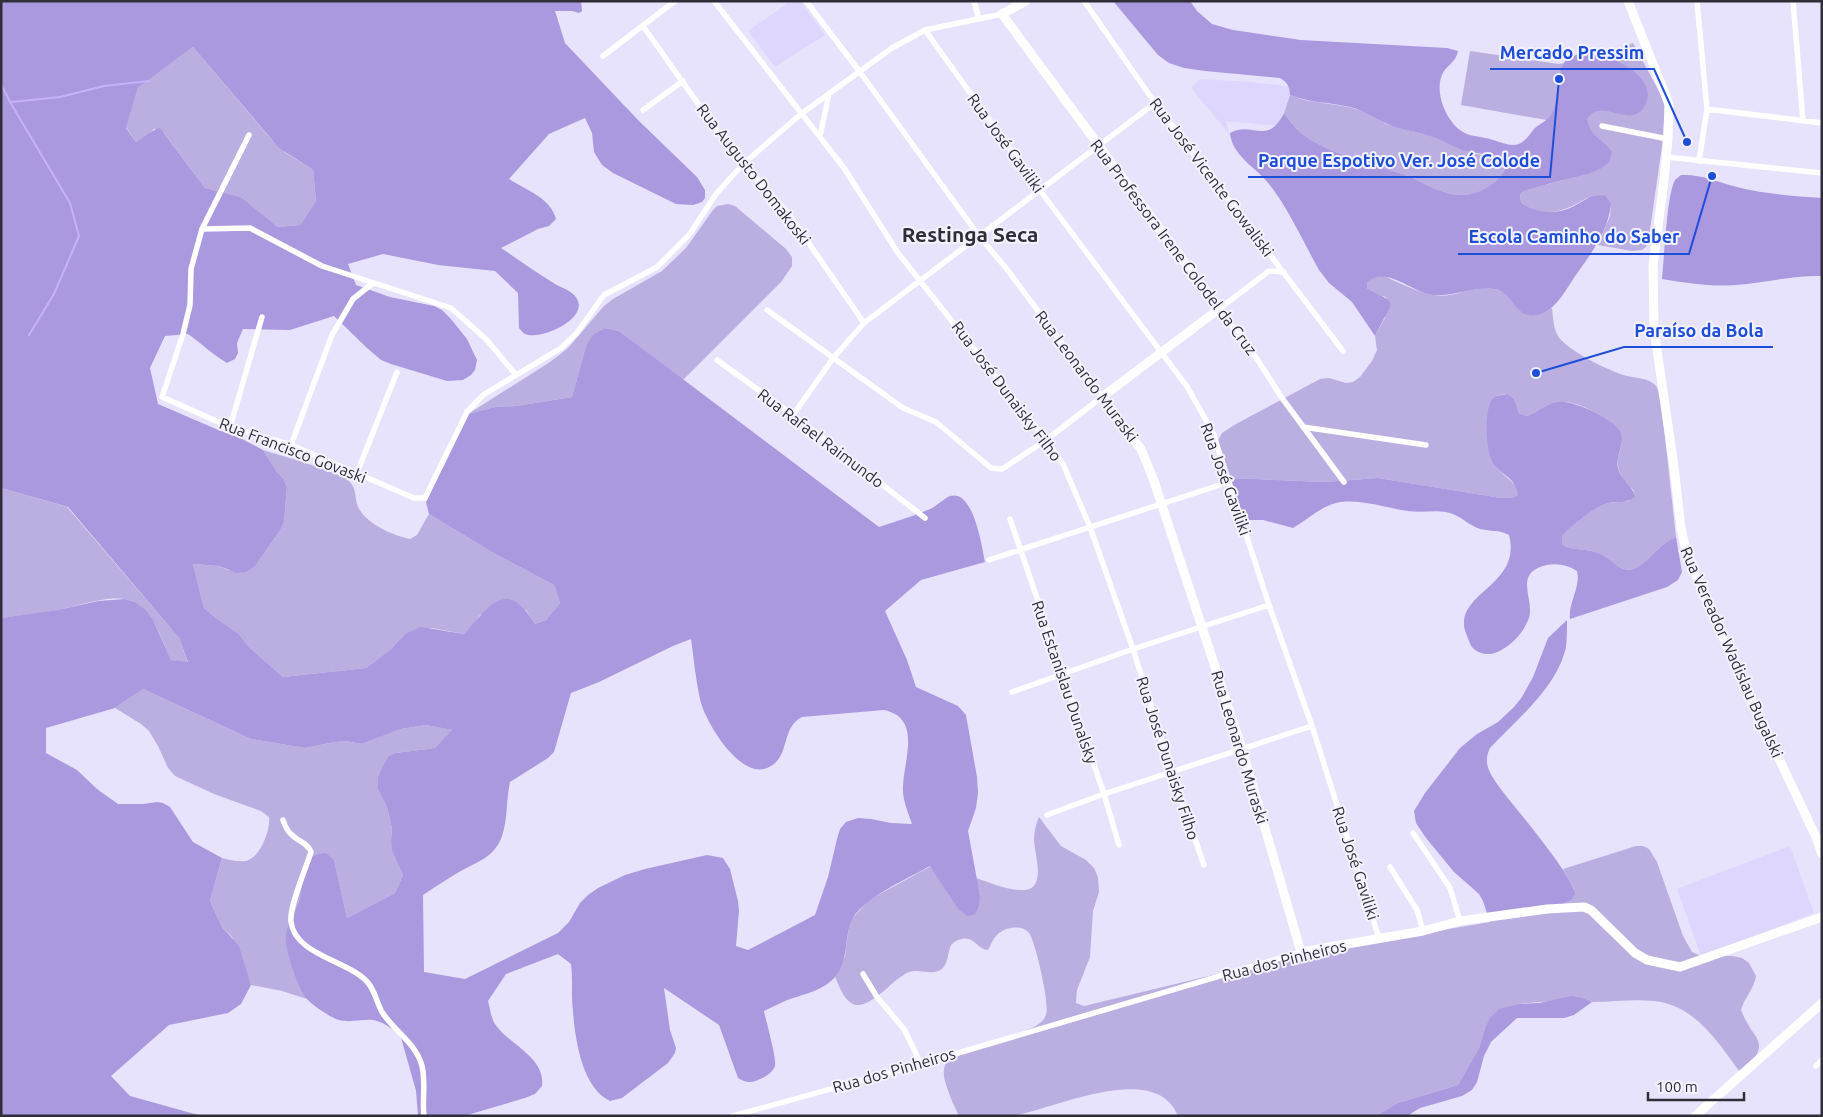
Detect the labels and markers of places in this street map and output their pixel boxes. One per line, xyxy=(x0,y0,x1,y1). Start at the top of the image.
callout: Mercado Pressim xyxy=(1490,36,1654,69)
callout: Parque Espotivo Ver. José Colode xyxy=(1248,144,1550,177)
callout: Escola Caminho do Saber xyxy=(1458,221,1689,254)
callout: Paraíso da Bola xyxy=(1624,314,1773,347)

